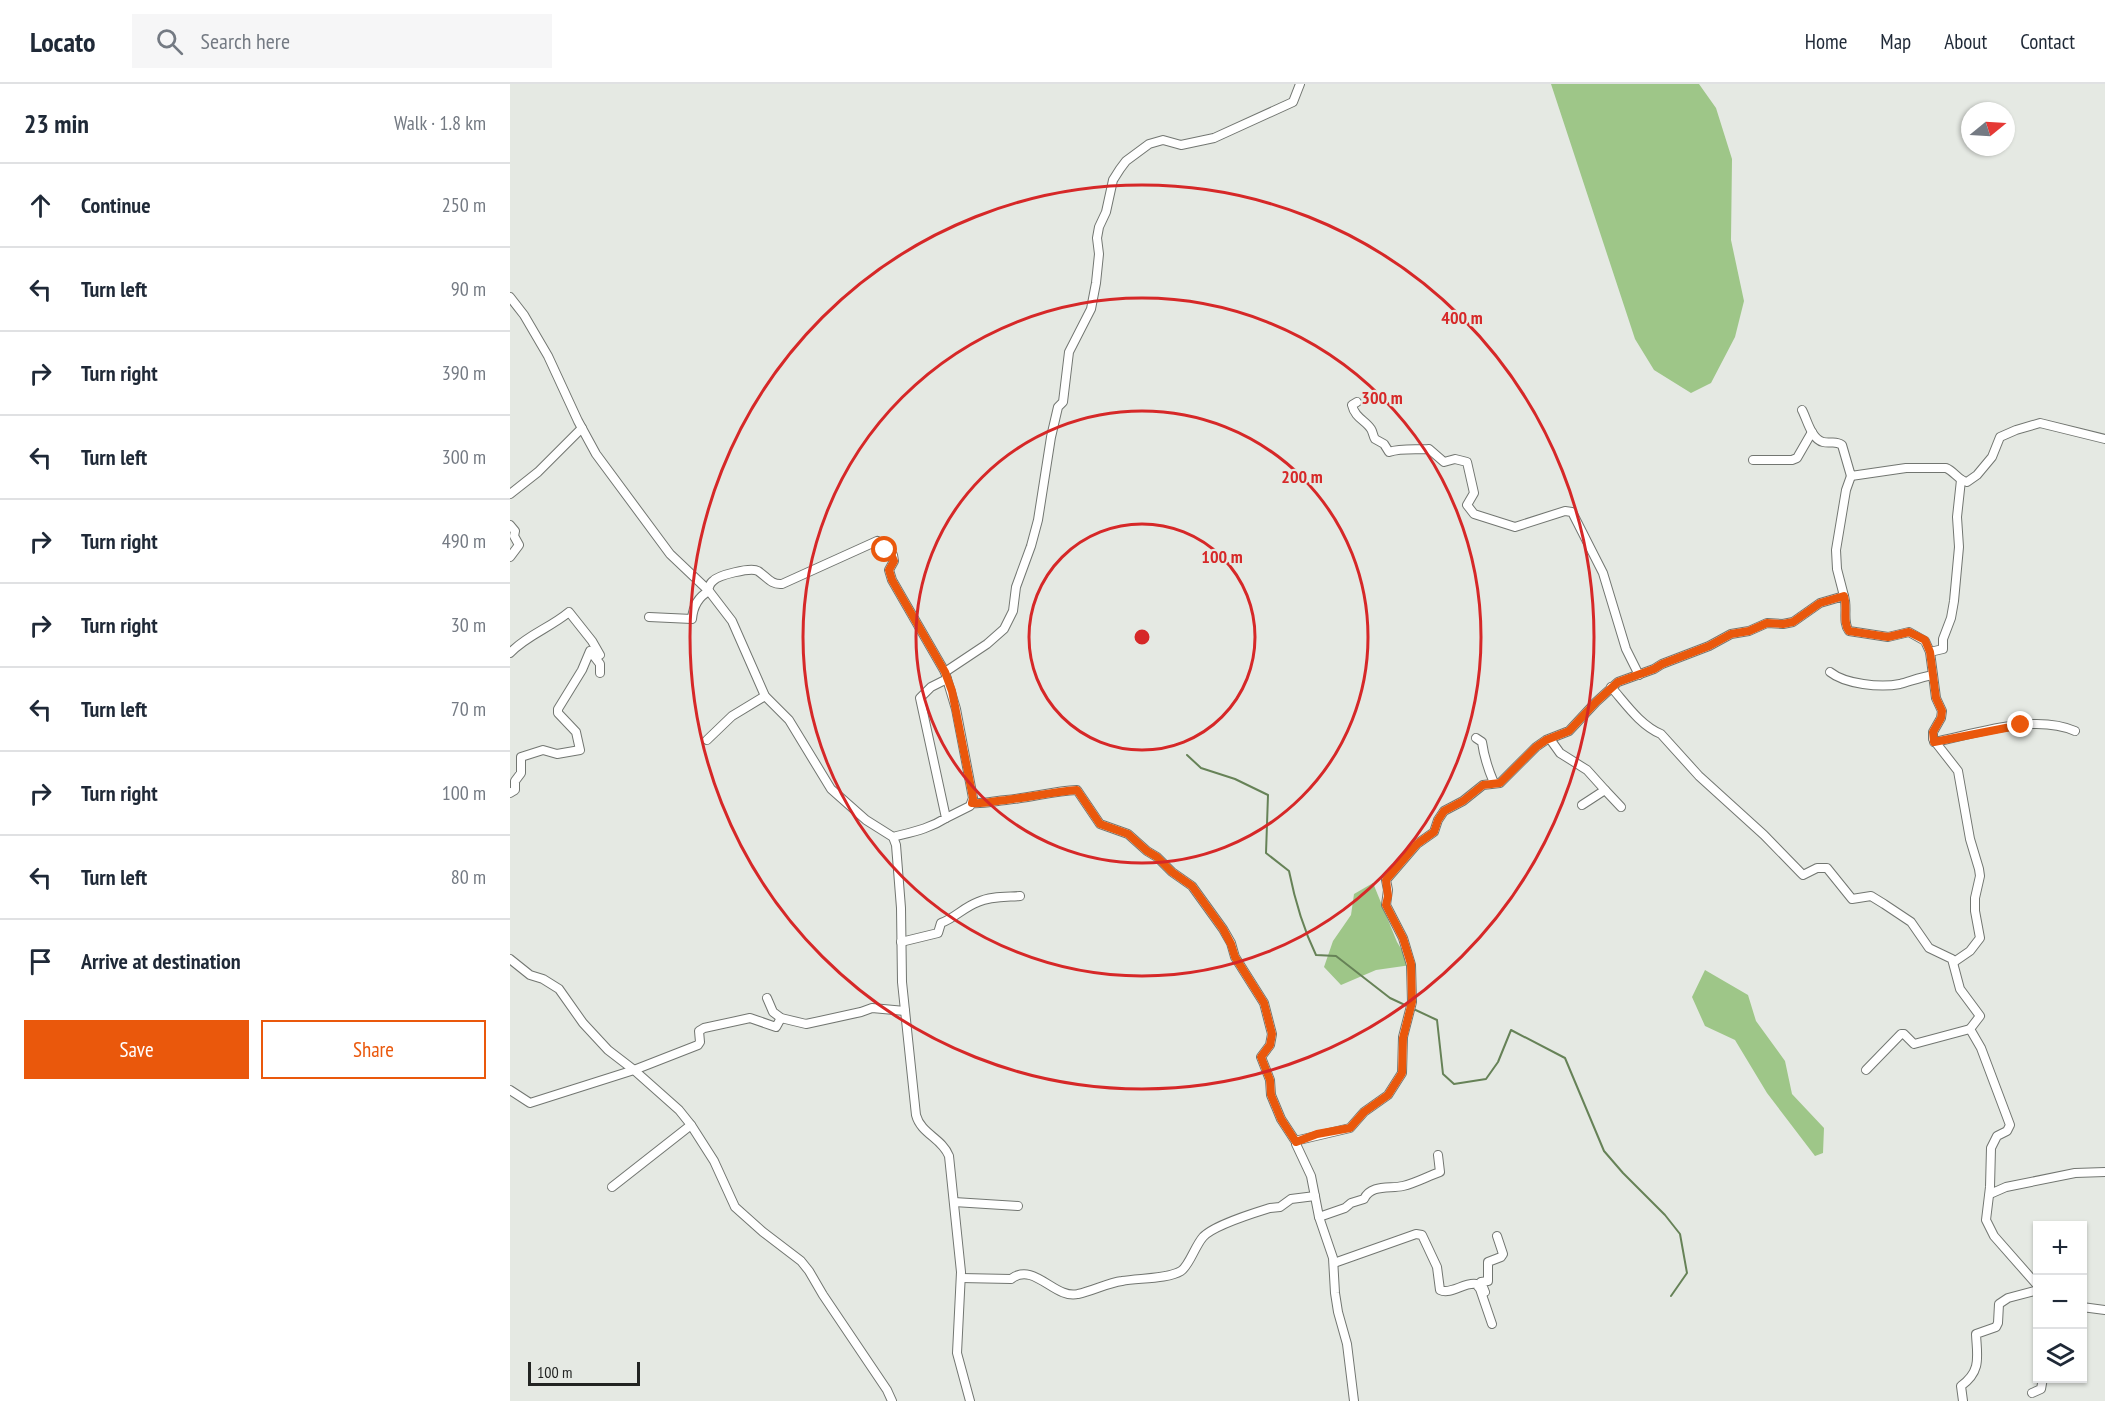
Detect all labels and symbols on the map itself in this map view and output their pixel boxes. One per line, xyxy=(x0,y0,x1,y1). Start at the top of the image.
north arrow xyxy=(1961,102,2015,156)
text: 400 m xyxy=(1441,306,1483,329)
text: 300 m xyxy=(1361,386,1403,409)
text: 200 m xyxy=(1281,465,1323,488)
route start xyxy=(871,536,897,562)
text: 100 m xyxy=(1201,545,1243,568)
centre of rings xyxy=(1132,627,1152,647)
route end xyxy=(2007,711,2033,737)
scale bar xyxy=(528,1359,640,1386)

